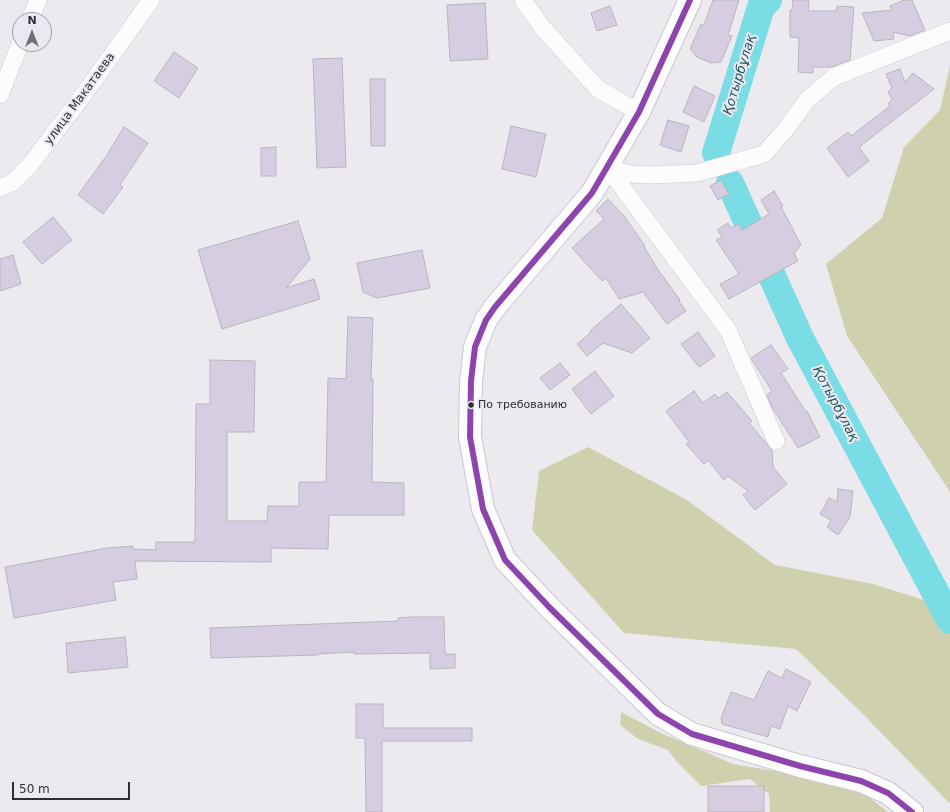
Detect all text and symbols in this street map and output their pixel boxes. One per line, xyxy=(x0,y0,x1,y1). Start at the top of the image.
north arrow xyxy=(12,12,52,52)
text: N xyxy=(27,14,37,27)
water label: Қотырбұлақ xyxy=(720,33,760,117)
street label: улица Макатаева xyxy=(42,50,118,148)
water label: Қотырбұлақ xyxy=(809,364,861,444)
place label: По требованию xyxy=(478,398,567,412)
marker: По требованию xyxy=(466,400,476,410)
scale bar xyxy=(14,774,132,800)
text: 50 m xyxy=(19,782,50,796)

